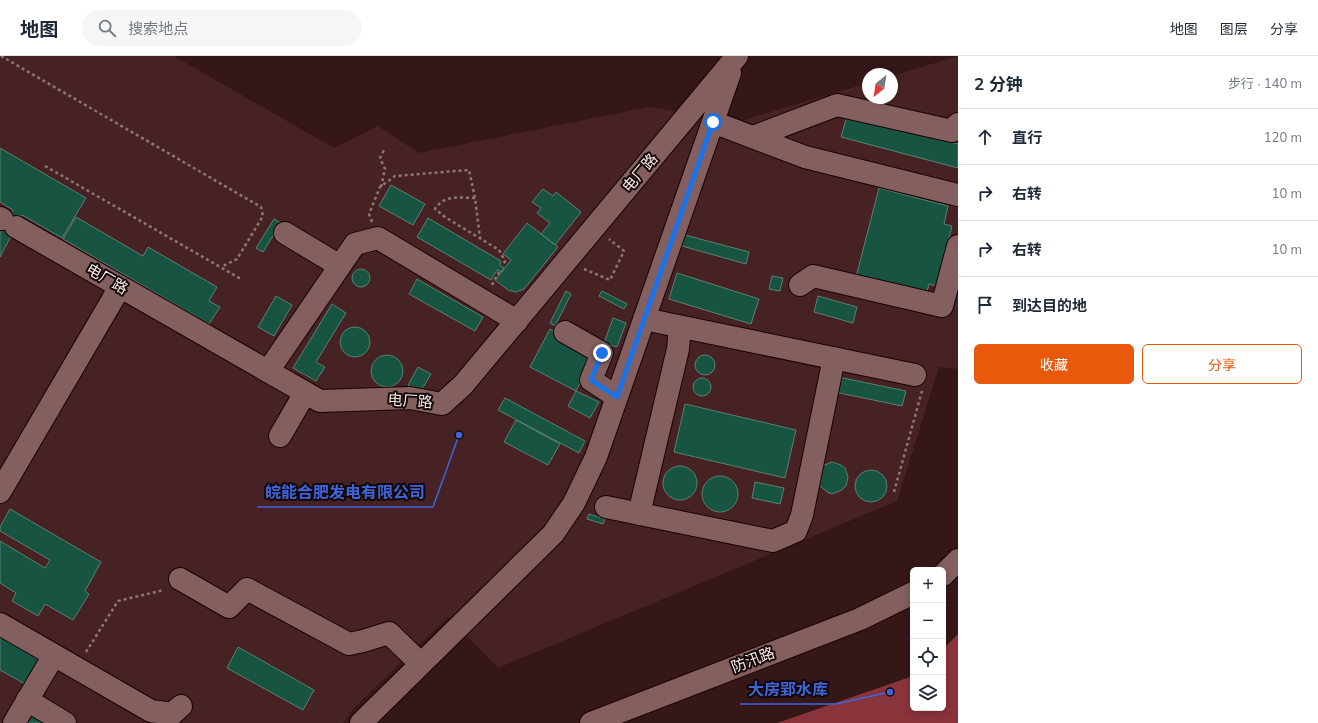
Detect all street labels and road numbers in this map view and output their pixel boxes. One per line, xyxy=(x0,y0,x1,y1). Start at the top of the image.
street label: 电厂路 xyxy=(618,149,661,196)
street label: 电厂路 xyxy=(83,259,131,298)
street label: 电厂路 xyxy=(387,389,433,412)
street label: 防汛路 xyxy=(728,643,777,676)

